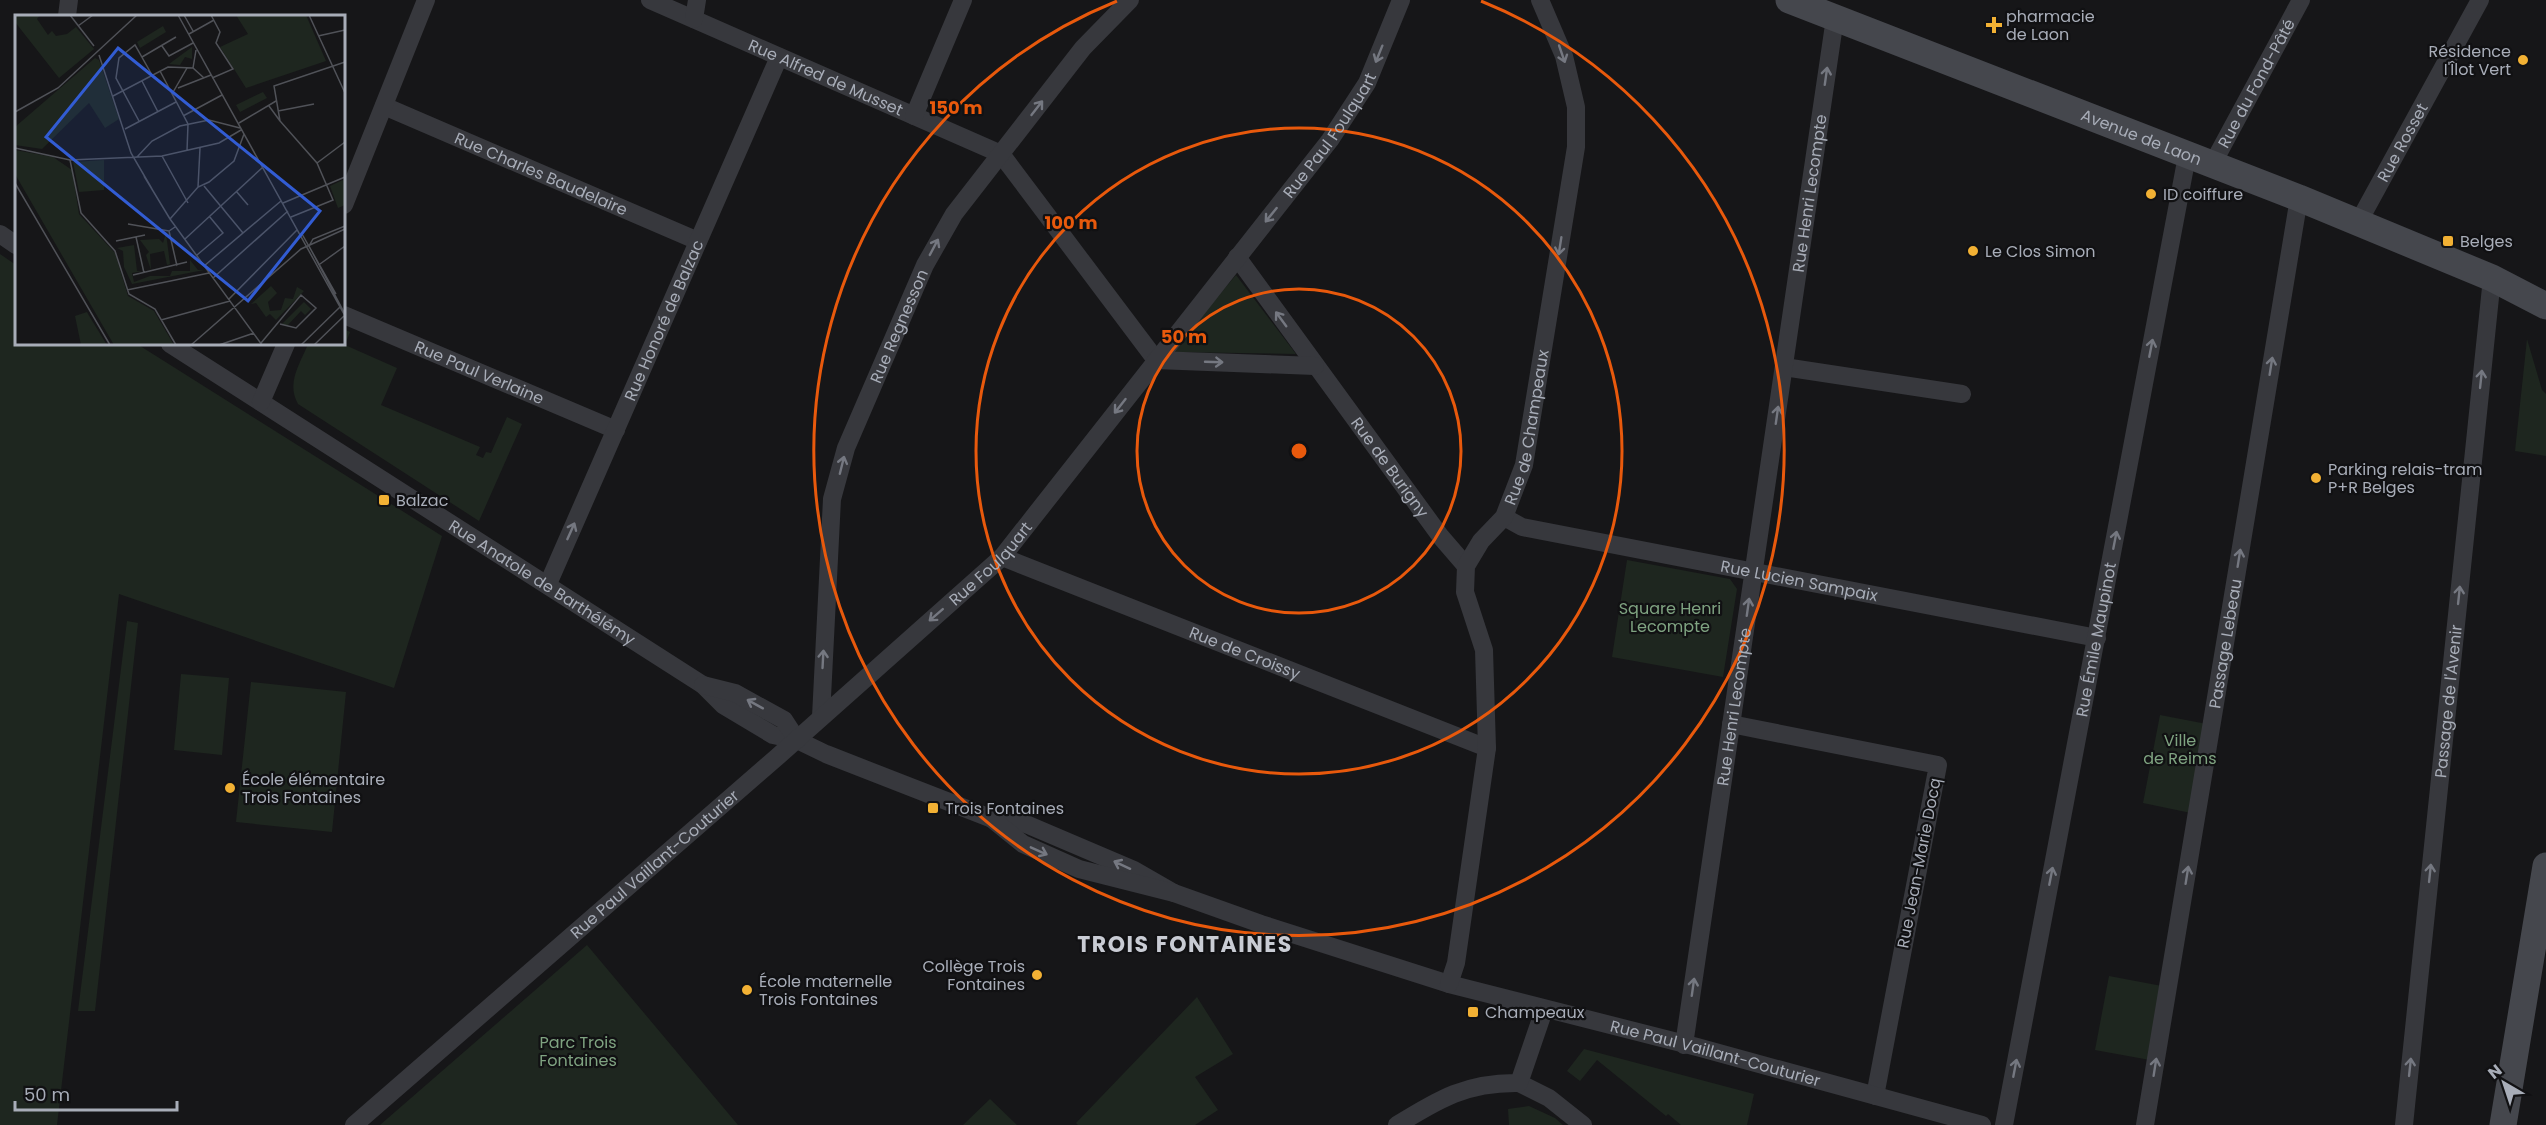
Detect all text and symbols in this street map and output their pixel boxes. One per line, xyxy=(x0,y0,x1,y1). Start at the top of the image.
place label: pharmacie de Laon xyxy=(2006,5,2095,46)
street label: Rue du Fond-Pâté xyxy=(2212,14,2300,152)
inset map xyxy=(15,15,345,345)
marker: pharmacie de Laon xyxy=(1987,18,2001,32)
street label: Rue Alfred de Musset xyxy=(745,33,907,121)
place label: Résidence I'Îlot Vert xyxy=(2428,40,2511,81)
one-way arrow xyxy=(1373,44,1384,63)
one-way arrow xyxy=(1558,44,1569,63)
marker: Résidence I'Îlot Vert xyxy=(2516,53,2530,67)
one-way arrow xyxy=(1821,67,1832,87)
street label: Rue Paul Foulquart xyxy=(1277,69,1382,203)
text: 150 m xyxy=(929,95,983,120)
street label: Rue Rosset xyxy=(2371,99,2433,186)
one-way arrow xyxy=(1030,100,1043,116)
street label: Avenue de Laon xyxy=(2078,103,2205,171)
street label: Rue Henri Lecompte xyxy=(1786,113,1832,274)
street label: Rue Charles Baudelaire xyxy=(451,126,631,221)
place label: ID coiffure xyxy=(2163,183,2243,206)
marker: ID coiffure xyxy=(2144,187,2158,201)
one-way arrow xyxy=(1264,207,1277,223)
text: 100 m xyxy=(1044,210,1098,235)
place label: Belges xyxy=(2460,230,2513,253)
marker: Belges xyxy=(2441,234,2455,248)
street label: Rue Honoré de Balzac xyxy=(618,236,709,404)
one-way arrow xyxy=(1554,236,1565,255)
one-way arrow xyxy=(929,239,940,257)
place label: Le Clos Simon xyxy=(1985,240,2096,263)
marker: Le Clos Simon xyxy=(1966,244,1980,258)
street label: Rue Regnesson xyxy=(864,265,933,387)
one-way arrow xyxy=(1275,311,1287,327)
text: 50 m xyxy=(1161,324,1207,349)
street label: Rue Paul Verlaine xyxy=(411,335,548,410)
one-way arrow xyxy=(2146,339,2157,359)
street label: Rue de Champeaux xyxy=(1498,348,1554,508)
one-way arrow xyxy=(1204,357,1224,368)
one-way arrow xyxy=(2266,357,2277,376)
one-way arrow xyxy=(2476,370,2487,390)
one-way arrow xyxy=(1113,398,1126,414)
one-way arrow xyxy=(1771,405,1782,425)
street label: Rue de Burigny xyxy=(1346,412,1435,522)
centre of rings xyxy=(1289,441,1309,461)
one-way arrow xyxy=(836,456,848,475)
place label: Parking relais-tram P+R Belges xyxy=(2328,458,2482,499)
marker: Parking relais-tram P+R Belges xyxy=(2309,471,2323,485)
place label: Balzac xyxy=(396,489,449,512)
marker: Balzac xyxy=(377,493,391,507)
street label: Rue Anatole de Barthélémy xyxy=(445,514,640,650)
street label: Rue Foulquart xyxy=(944,516,1037,611)
one-way arrow xyxy=(566,522,578,540)
one-way arrow xyxy=(2110,531,2121,550)
one-way arrow xyxy=(2234,549,2245,569)
street label: Rue Lucien Sampaix xyxy=(1719,554,1880,607)
street label: Rue Émile Maupinot xyxy=(2070,560,2122,719)
street label: Passage Lebeau xyxy=(2203,577,2247,710)
one-way arrow xyxy=(2454,586,2465,606)
park label: Square Henri Lecompte xyxy=(1619,597,1721,638)
one-way arrow xyxy=(1743,598,1754,618)
one-way arrow xyxy=(929,608,944,622)
street label: Rue de Croissy xyxy=(1186,620,1304,685)
street label: Passage de l'Avenir xyxy=(2429,623,2467,779)
street label: Rue Henri Lecompte xyxy=(1711,626,1757,787)
one-way arrow xyxy=(818,649,829,669)
one-way arrow xyxy=(747,698,764,710)
park label: Ville de Reims xyxy=(2143,729,2217,770)
place label: École élémentaire Trois Fontaines xyxy=(242,768,385,809)
street label: Rue Jean-Marie Docq xyxy=(1891,776,1947,950)
marker: École élémentaire Trois Fontaines xyxy=(223,781,237,795)
street label: Rue Paul Vaillant-Couturier xyxy=(565,784,744,944)
place label: Trois Fontaines xyxy=(945,797,1064,820)
marker: Trois Fontaines xyxy=(926,801,940,815)
one-way arrow xyxy=(1029,846,1047,857)
one-way arrow xyxy=(1114,858,1132,870)
one-way arrow xyxy=(2425,863,2436,883)
one-way arrow xyxy=(2181,866,2192,885)
one-way arrow xyxy=(2046,867,2057,886)
district label: TROIS FONTAINES xyxy=(1077,929,1293,960)
place label: Collège Trois Fontaines xyxy=(922,955,1025,996)
marker: Collège Trois Fontaines xyxy=(1030,968,1044,982)
place label: École maternelle Trois Fontaines xyxy=(759,970,892,1011)
one-way arrow xyxy=(1687,978,1698,998)
marker: École maternelle Trois Fontaines xyxy=(740,983,754,997)
place label: Champeaux xyxy=(1485,1001,1585,1024)
marker: Champeaux xyxy=(1466,1005,1480,1019)
street label: Rue Paul Vaillant-Couturier xyxy=(1608,1014,1823,1092)
park label: Parc Trois Fontaines xyxy=(539,1031,617,1072)
north arrow xyxy=(2474,1053,2534,1113)
one-way arrow xyxy=(2405,1057,2416,1077)
one-way arrow xyxy=(2010,1058,2021,1078)
one-way arrow xyxy=(2149,1058,2160,1078)
text: N xyxy=(2483,1059,2507,1084)
scale bar xyxy=(15,1074,177,1112)
text: 50 m xyxy=(24,1082,70,1107)

